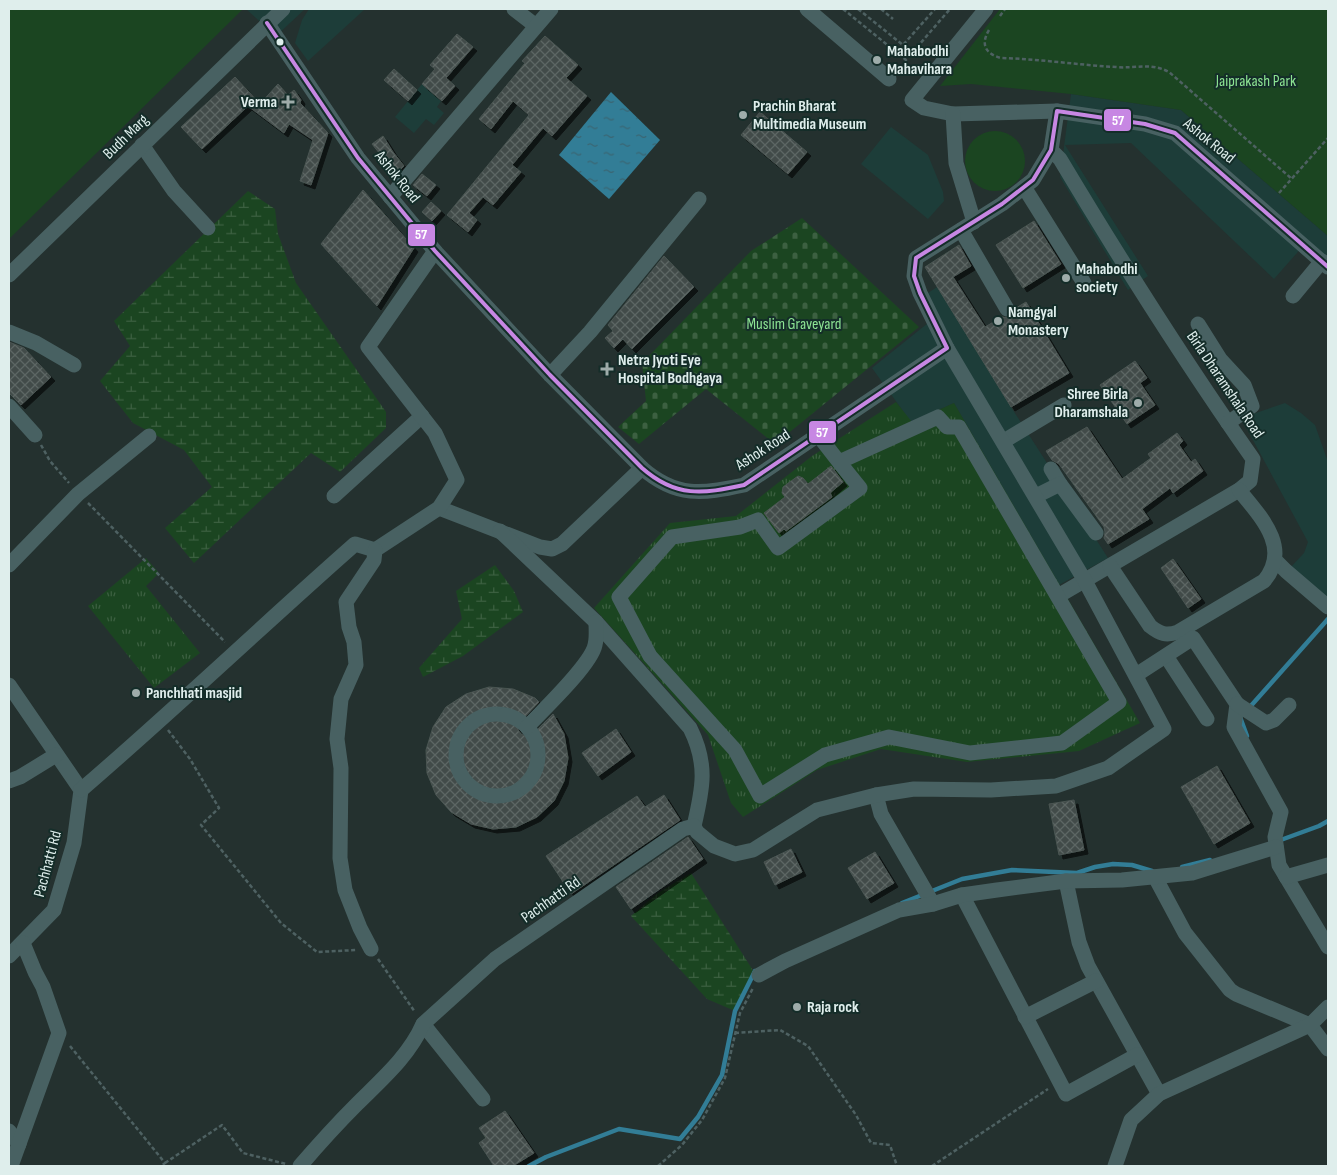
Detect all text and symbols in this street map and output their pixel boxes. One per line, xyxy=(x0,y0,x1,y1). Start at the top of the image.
unlabelled marker xyxy=(275,37,285,47)
place label: Mahabodhi Mahavihara xyxy=(887,42,952,79)
marker: Mahabodhi Mahavihara xyxy=(871,54,883,66)
park label: Jaiprakash Park xyxy=(1215,72,1296,91)
place label: Verma xyxy=(241,93,277,112)
marker: Verma xyxy=(281,95,295,109)
place label: Prachin Bharat Multimedia Museum xyxy=(753,97,866,134)
line badge: 57 xyxy=(1103,108,1132,132)
marker: Prachin Bharat Multimedia Museum xyxy=(737,109,749,121)
street label: Budh Marg xyxy=(99,111,153,163)
text: 57 xyxy=(1112,112,1125,129)
street label: Ashok Road xyxy=(1178,114,1239,168)
street label: Ashok Road xyxy=(370,146,424,207)
line badge: 57 xyxy=(407,223,436,247)
text: 57 xyxy=(415,226,428,243)
place label: Mahabodhi society xyxy=(1076,260,1138,297)
marker: Mahabodhi society xyxy=(1060,272,1072,284)
place label: Namgyal Monastery xyxy=(1008,303,1069,340)
park label: Muslim Graveyard xyxy=(747,315,841,334)
marker: Namgyal Monastery xyxy=(992,315,1004,327)
street label: Birla Dharamshala Road xyxy=(1182,328,1268,442)
place label: Netra Jyoti Eye Hospital Bodhgaya xyxy=(618,351,722,388)
marker: Netra Jyoti Eye Hospital Bodhgaya xyxy=(600,362,614,376)
place label: Shree Birla Dharamshala xyxy=(1055,385,1128,422)
marker: Shree Birla Dharamshala xyxy=(1132,397,1144,409)
line badge: 57 xyxy=(808,420,837,444)
text: 57 xyxy=(816,424,829,441)
street label: Ashok Road xyxy=(731,425,794,475)
place label: Panchhati masjid xyxy=(146,684,242,703)
marker: Panchhati masjid xyxy=(130,687,142,699)
street label: Pachhatti Rd xyxy=(30,829,66,899)
street label: Pachhatti Rd xyxy=(518,873,584,927)
place label: Raja rock xyxy=(807,998,859,1017)
marker: Raja rock xyxy=(791,1001,803,1013)

